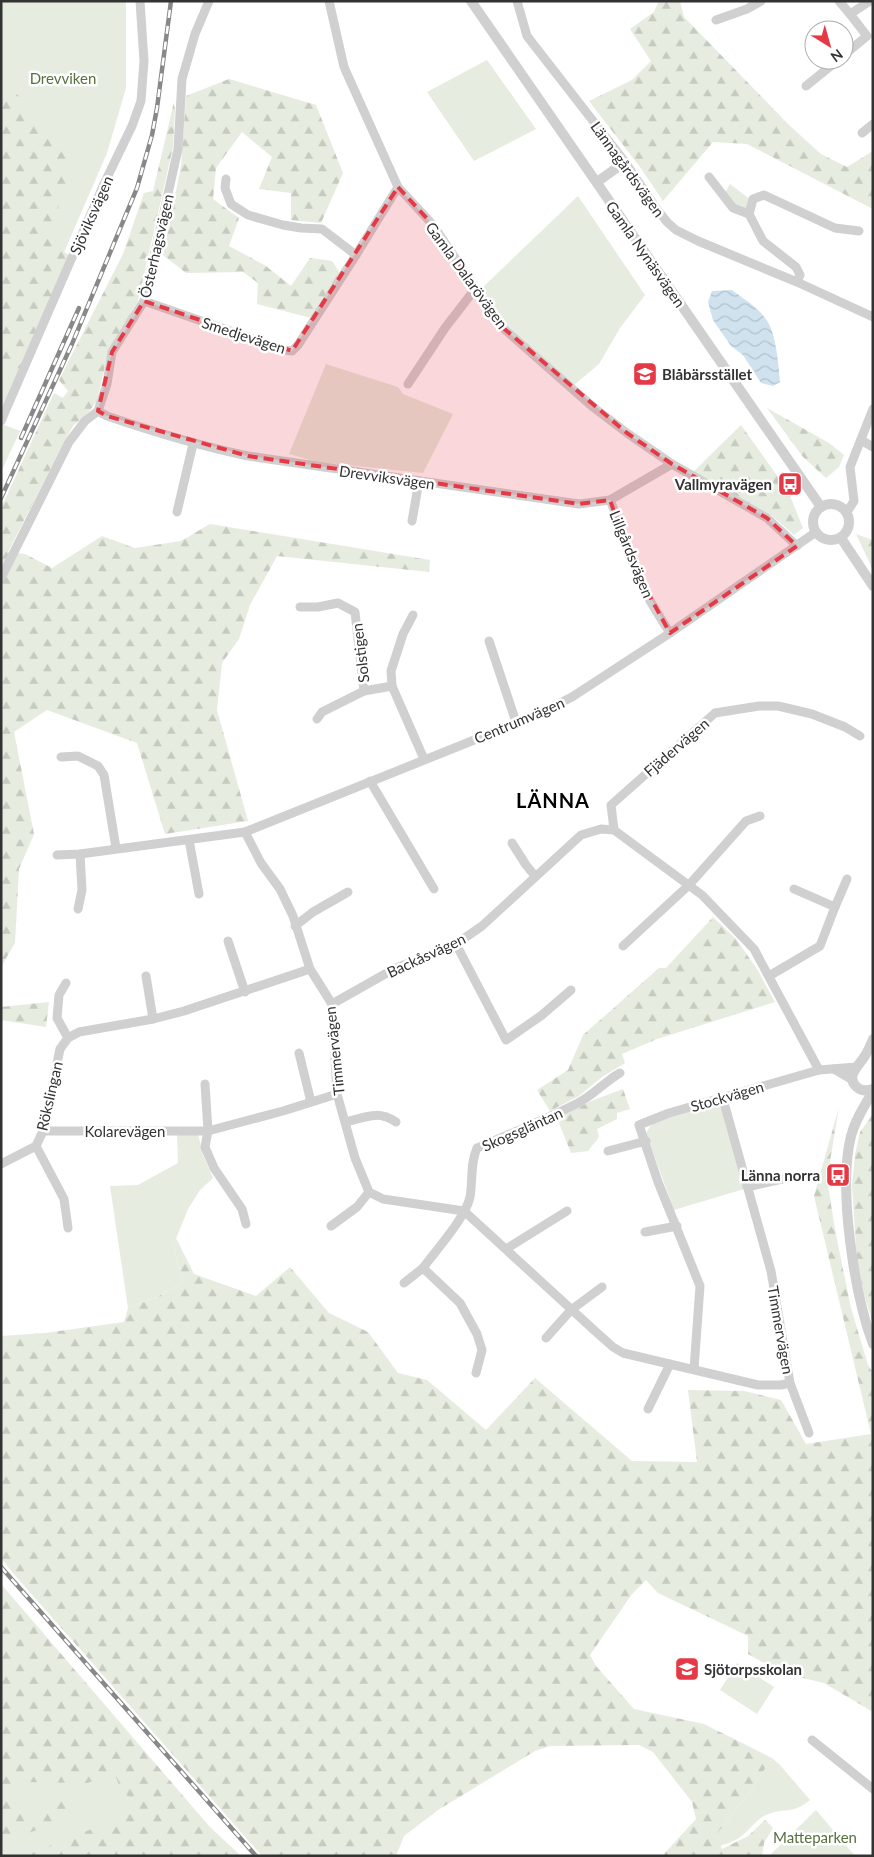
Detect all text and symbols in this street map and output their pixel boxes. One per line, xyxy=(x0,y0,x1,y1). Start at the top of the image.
north arrow xyxy=(804,20,854,70)
text: N xyxy=(828,46,847,66)
park label: Drevviken xyxy=(30,69,96,87)
street label: Lännagårdsvägen xyxy=(587,118,669,220)
street label: Sjöviksvägen xyxy=(66,173,116,257)
street label: Österhagsvägen xyxy=(135,192,177,300)
street label: Gamla Nynäsvägen xyxy=(603,197,689,311)
street label: Gamla Dalarövägen xyxy=(422,218,512,332)
street label: Smedjevägen xyxy=(200,313,288,357)
school or university icon: Blåbärsstället xyxy=(632,361,658,387)
place label: Blåbärsstället xyxy=(662,365,753,383)
street label: Drevviksvägen xyxy=(338,461,436,493)
bus stop icon: Vallmyravägen xyxy=(777,471,803,497)
place label: Vallmyravägen xyxy=(674,475,772,493)
street label: Lillgårdsvägen xyxy=(606,508,658,600)
street label: Solstigen xyxy=(347,622,373,684)
street label: Centrumvägen xyxy=(471,693,567,747)
street label: Fjädervägen xyxy=(640,714,712,780)
district label: LÄNNA xyxy=(516,788,590,812)
street label: Backåsvägen xyxy=(384,929,468,981)
street label: Timmervägen xyxy=(320,1006,348,1096)
street label: Rökslingan xyxy=(32,1060,66,1132)
street label: Stockvägen xyxy=(688,1077,766,1115)
street label: Skogsgläntan xyxy=(479,1103,565,1155)
street label: Kolarevägen xyxy=(85,1122,165,1140)
bus stop icon: Länna norra xyxy=(825,1162,851,1188)
place label: Länna norra xyxy=(741,1166,820,1184)
street label: Timmervägen xyxy=(764,1284,798,1376)
school or university icon: Sjötorpsskolan xyxy=(674,1656,700,1682)
place label: Sjötorpsskolan xyxy=(704,1660,802,1678)
park label: Matteparken xyxy=(773,1828,857,1846)

